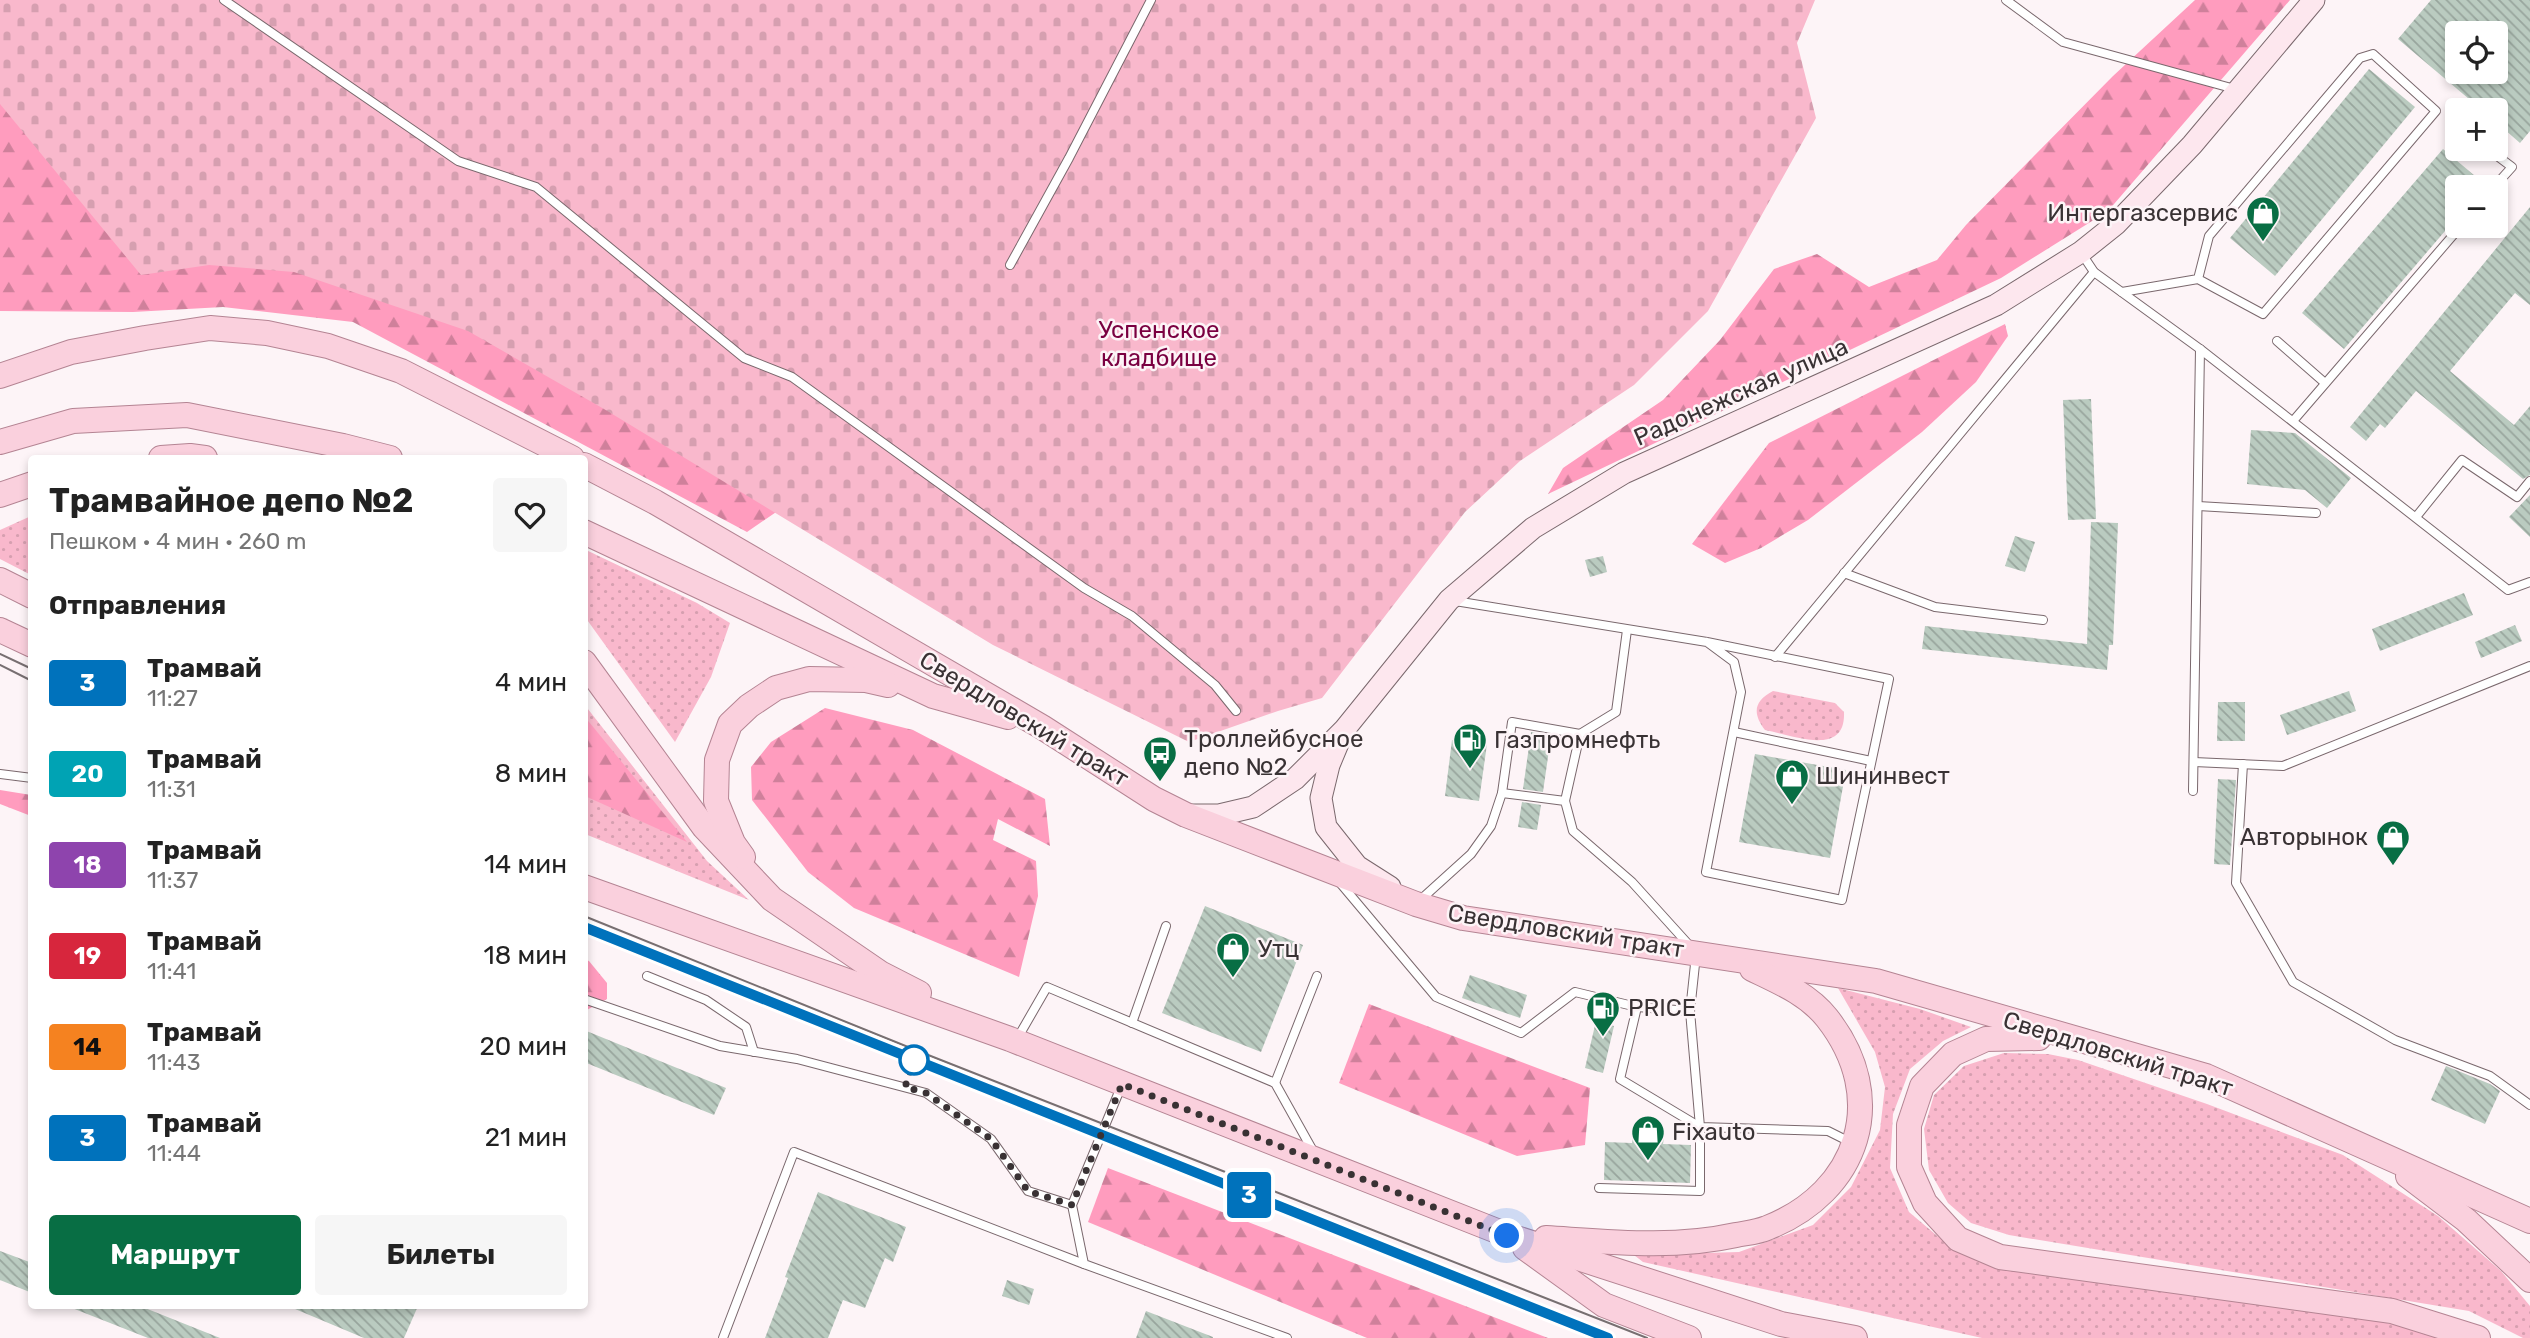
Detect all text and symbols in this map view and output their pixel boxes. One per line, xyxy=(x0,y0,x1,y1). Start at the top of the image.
map controls xyxy=(2445,21,2508,238)
button: locate xyxy=(2445,21,2508,84)
button: + xyxy=(2445,98,2508,161)
button: − xyxy=(2445,175,2508,238)
shop icon: Интергазсервис xyxy=(2244,194,2282,243)
place label: Интергазсервис xyxy=(2047,199,2238,227)
park label: Успенское кладбище xyxy=(1099,316,1219,372)
street label: Радонежская улица xyxy=(1630,332,1852,452)
button: heart xyxy=(493,478,567,552)
text: Трамвайное депо №2 xyxy=(49,481,413,520)
text: Пешком · 4 мин · 260 m xyxy=(49,527,306,555)
text: Отправления xyxy=(49,590,226,621)
street label: Свердловский тракт xyxy=(914,645,1134,793)
text: Трамвай xyxy=(147,653,262,684)
text: 4 мин xyxy=(495,667,567,698)
text: 3 xyxy=(80,669,95,697)
text: 11:27 xyxy=(147,684,198,712)
fuel station icon: Газпромнефть xyxy=(1451,721,1489,770)
place label: Троллейбусное депо №2 xyxy=(1184,725,1363,781)
place label: Газпромнефть xyxy=(1494,726,1660,754)
bus stop icon: Троллейбусное депо №2 xyxy=(1141,734,1179,783)
text: Трамвай xyxy=(147,744,262,775)
shop icon: Шининвест xyxy=(1773,757,1811,806)
text: 8 мин xyxy=(495,758,567,789)
text: 20 xyxy=(72,760,103,788)
place label: Шининвест xyxy=(1816,762,1950,790)
text: 11:31 xyxy=(147,775,196,803)
shop icon: Авторынок xyxy=(2374,818,2412,867)
place label: Авторынок xyxy=(2240,823,2368,851)
text: Трамвай xyxy=(147,835,262,866)
text: 14 мин xyxy=(484,849,567,880)
text: 18 xyxy=(73,851,102,879)
text: 11:37 xyxy=(147,866,198,894)
street label: Свердловский тракт xyxy=(1446,898,1686,964)
text: Трамвай xyxy=(147,926,262,957)
shop icon: Утц xyxy=(1214,930,1252,979)
place label: Утц xyxy=(1258,935,1299,963)
text: 18 мин xyxy=(484,940,567,971)
text: 19 xyxy=(74,942,101,970)
text: 11:41 xyxy=(147,957,196,985)
fuel station icon: PRICE xyxy=(1584,989,1622,1038)
place label: PRICE xyxy=(1628,994,1696,1022)
street label: Свердловский тракт xyxy=(2000,1006,2236,1102)
text: Трамвай xyxy=(147,1017,262,1048)
text: 20 мин xyxy=(479,1031,567,1062)
text: 14 xyxy=(73,1033,102,1061)
unlabelled marker xyxy=(899,1045,929,1075)
text: 11:43 xyxy=(147,1048,201,1076)
text: Трамвай xyxy=(147,1108,262,1139)
shop icon: Fixauto xyxy=(1629,1113,1667,1162)
place label: Fixauto xyxy=(1672,1118,1755,1146)
text: 21 мин xyxy=(485,1122,567,1153)
text: 3 xyxy=(80,1124,95,1152)
text: 11:44 xyxy=(147,1139,201,1167)
line badge: 3 xyxy=(1226,1172,1272,1218)
text: 3 xyxy=(1241,1181,1257,1209)
button: Маршрут xyxy=(49,1215,301,1295)
button: Билеты xyxy=(315,1215,567,1295)
your location xyxy=(1489,1218,1524,1253)

